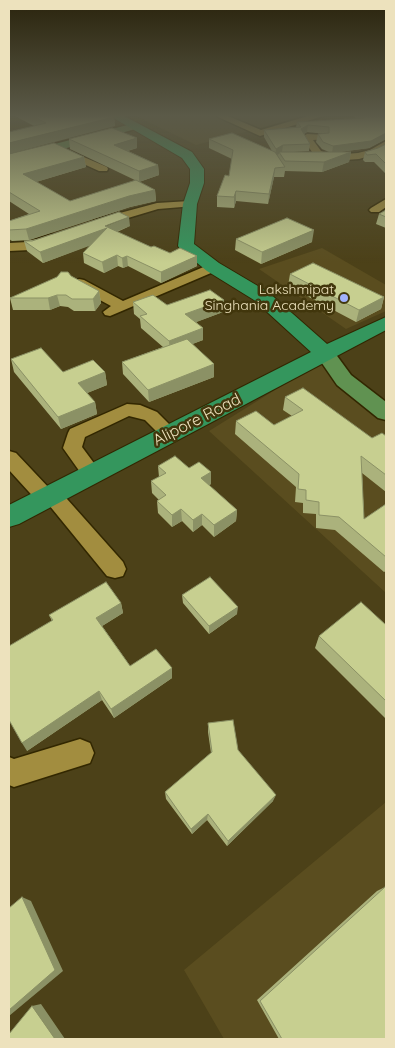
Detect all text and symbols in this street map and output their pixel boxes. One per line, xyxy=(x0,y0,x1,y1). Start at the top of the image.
place label: Lakshmipat Singhania Academy xyxy=(205,282,334,314)
marker: Lakshmipat Singhania Academy xyxy=(338,292,350,304)
street label: Alipore Road xyxy=(150,390,244,450)

